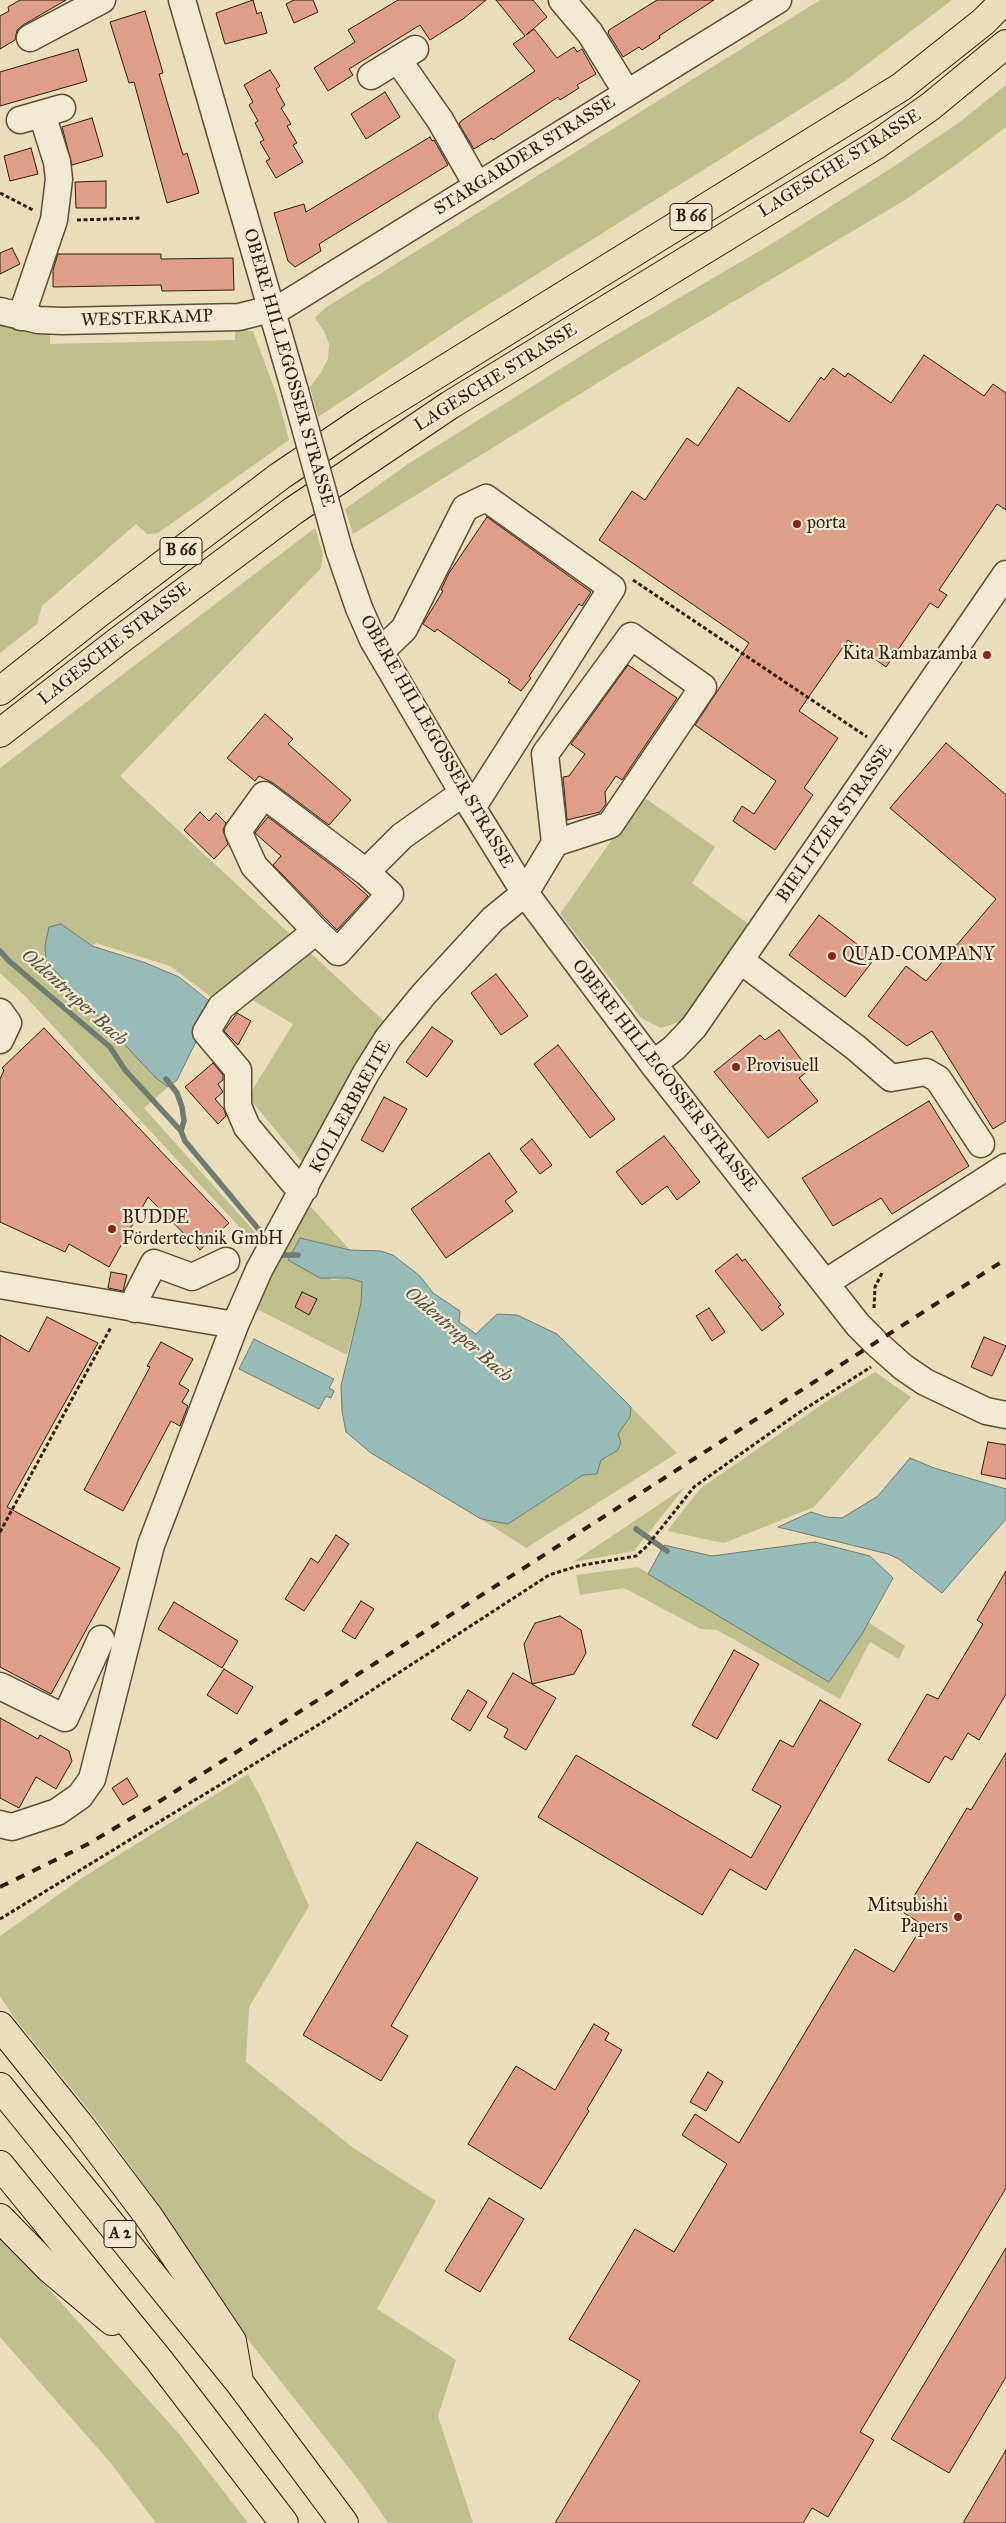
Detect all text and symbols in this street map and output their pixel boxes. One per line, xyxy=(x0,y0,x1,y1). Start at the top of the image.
street label: STARGARDER STRASSE xyxy=(431,91,619,221)
street label: LAGESCHE STRASSE xyxy=(755,105,925,223)
road number: B 66 xyxy=(670,203,712,230)
street label: OBERE HILLEGOSSER STRASSE xyxy=(238,226,338,510)
street label: WESTERKAMP xyxy=(81,306,213,332)
street label: LAGESCHE STRASSE xyxy=(411,319,581,437)
place label: porta xyxy=(807,513,846,535)
marker: porta xyxy=(791,518,803,530)
road number: B 66 xyxy=(160,538,202,564)
street label: LAGESCHE STRASSE xyxy=(34,578,196,710)
street label: OBERE HILLEGOSSER STRASSE xyxy=(355,612,517,872)
place label: Kita Rambazamba xyxy=(843,644,977,666)
marker: Kita Rambazamba xyxy=(981,649,993,661)
street label: BIELITZER STRASSE xyxy=(772,741,898,907)
water label: Oldentruper Bach xyxy=(16,944,132,1052)
place label: QUAD-COMPANY xyxy=(842,945,995,967)
marker: QUAD-COMPANY xyxy=(826,950,838,962)
street label: OBERE HILLEGOSSER STRASSE xyxy=(567,956,761,1196)
street label: KOLLERBREITE xyxy=(306,1037,396,1177)
place label: Provisuell xyxy=(746,1056,819,1078)
marker: Provisuell xyxy=(730,1061,742,1073)
place label: BUDDE Fördertechnik GmbH xyxy=(122,1208,283,1250)
marker: BUDDE Fördertechnik GmbH xyxy=(106,1223,118,1235)
water label: Oldentruper Bach xyxy=(400,1282,516,1388)
place label: Mitsubishi Papers xyxy=(867,1896,948,1938)
marker: Mitsubishi Papers xyxy=(952,1911,964,1923)
road number: A 2 xyxy=(104,2220,136,2248)

